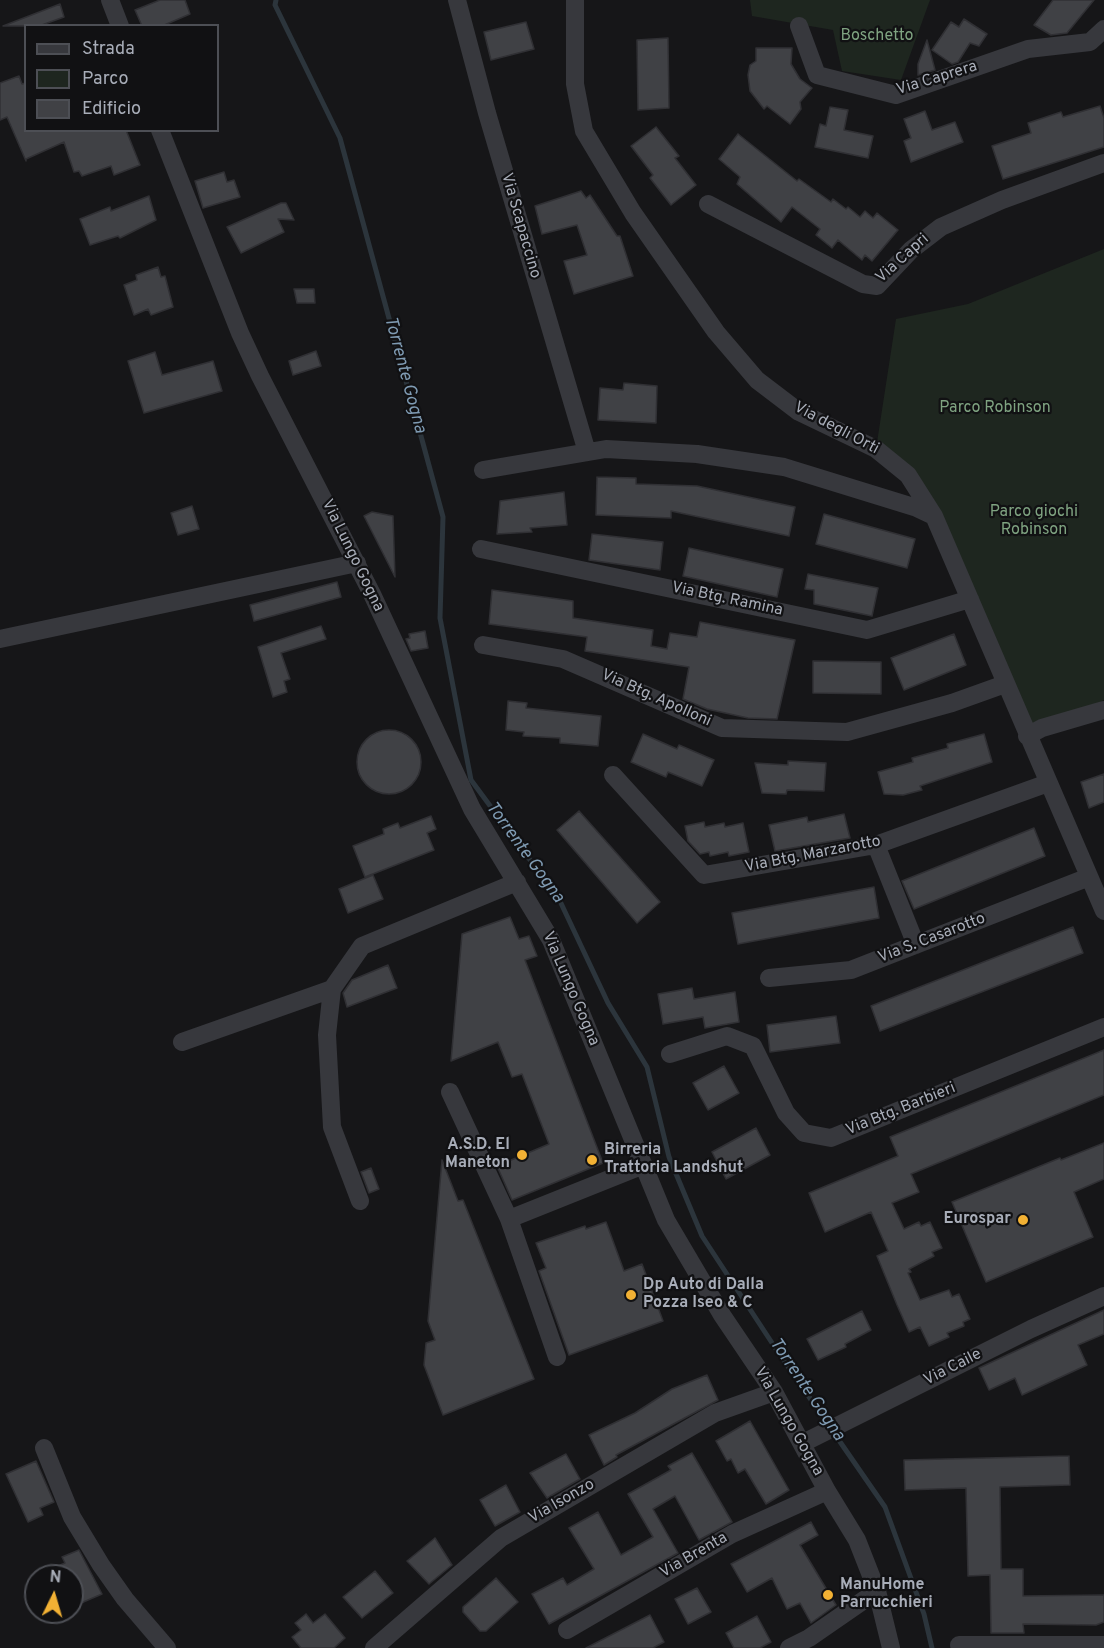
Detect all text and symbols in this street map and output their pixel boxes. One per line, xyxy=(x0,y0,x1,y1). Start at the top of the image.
legend xyxy=(24,24,219,132)
park label: Boschetto xyxy=(840,27,914,47)
text: Strada xyxy=(82,38,135,61)
street label: Via Caprera xyxy=(894,58,980,100)
text: Parco xyxy=(82,68,128,91)
text: Edificio xyxy=(82,98,141,121)
street label: Via Scapaccino xyxy=(496,171,544,281)
street label: Via Capri xyxy=(872,230,934,288)
water label: Torrente Gogna xyxy=(378,314,430,436)
street label: Via degli Orti xyxy=(790,399,882,459)
park label: Parco Robinson xyxy=(939,399,1051,419)
street label: Via Lungo Gogna xyxy=(317,497,387,615)
park label: Parco giochi Robinson xyxy=(990,503,1078,541)
street label: Via Btg. Ramina xyxy=(670,579,784,621)
street label: Via Btg. Apolloni xyxy=(598,666,714,732)
water label: Torrente Gogna xyxy=(480,798,568,908)
street label: Via Btg. Marzarotto xyxy=(743,832,883,878)
street label: Via S. Casarotto xyxy=(876,910,988,968)
street label: Via Lungo Gogna xyxy=(537,929,603,1049)
street label: Via Btg. Barbieri xyxy=(843,1079,959,1141)
place label: A.S.D. El Maneton xyxy=(445,1136,510,1174)
place label: Birreria Trattoria Landshut xyxy=(604,1141,743,1179)
marker: A.S.D. El Maneton xyxy=(515,1148,529,1162)
marker: Birreria Trattoria Landshut xyxy=(585,1153,599,1167)
place label: Eurospar xyxy=(943,1210,1011,1230)
marker: Eurospar xyxy=(1016,1213,1030,1227)
place label: Dp Auto di Dalla Pozza Iseo & C xyxy=(643,1276,764,1314)
marker: Dp Auto di Dalla Pozza Iseo & C xyxy=(624,1288,638,1302)
water label: Torrente Gogna xyxy=(763,1334,849,1446)
street label: Via Caile xyxy=(921,1345,985,1391)
street label: Via Lungo Gogna xyxy=(749,1364,827,1480)
street label: Via Isonzo xyxy=(526,1475,598,1529)
street label: Via Brenta xyxy=(657,1529,731,1583)
north arrow xyxy=(24,1564,84,1624)
text: N xyxy=(49,1568,62,1589)
place label: ManuHome Parrucchieri xyxy=(840,1576,933,1614)
marker: ManuHome Parrucchieri xyxy=(821,1588,835,1602)

